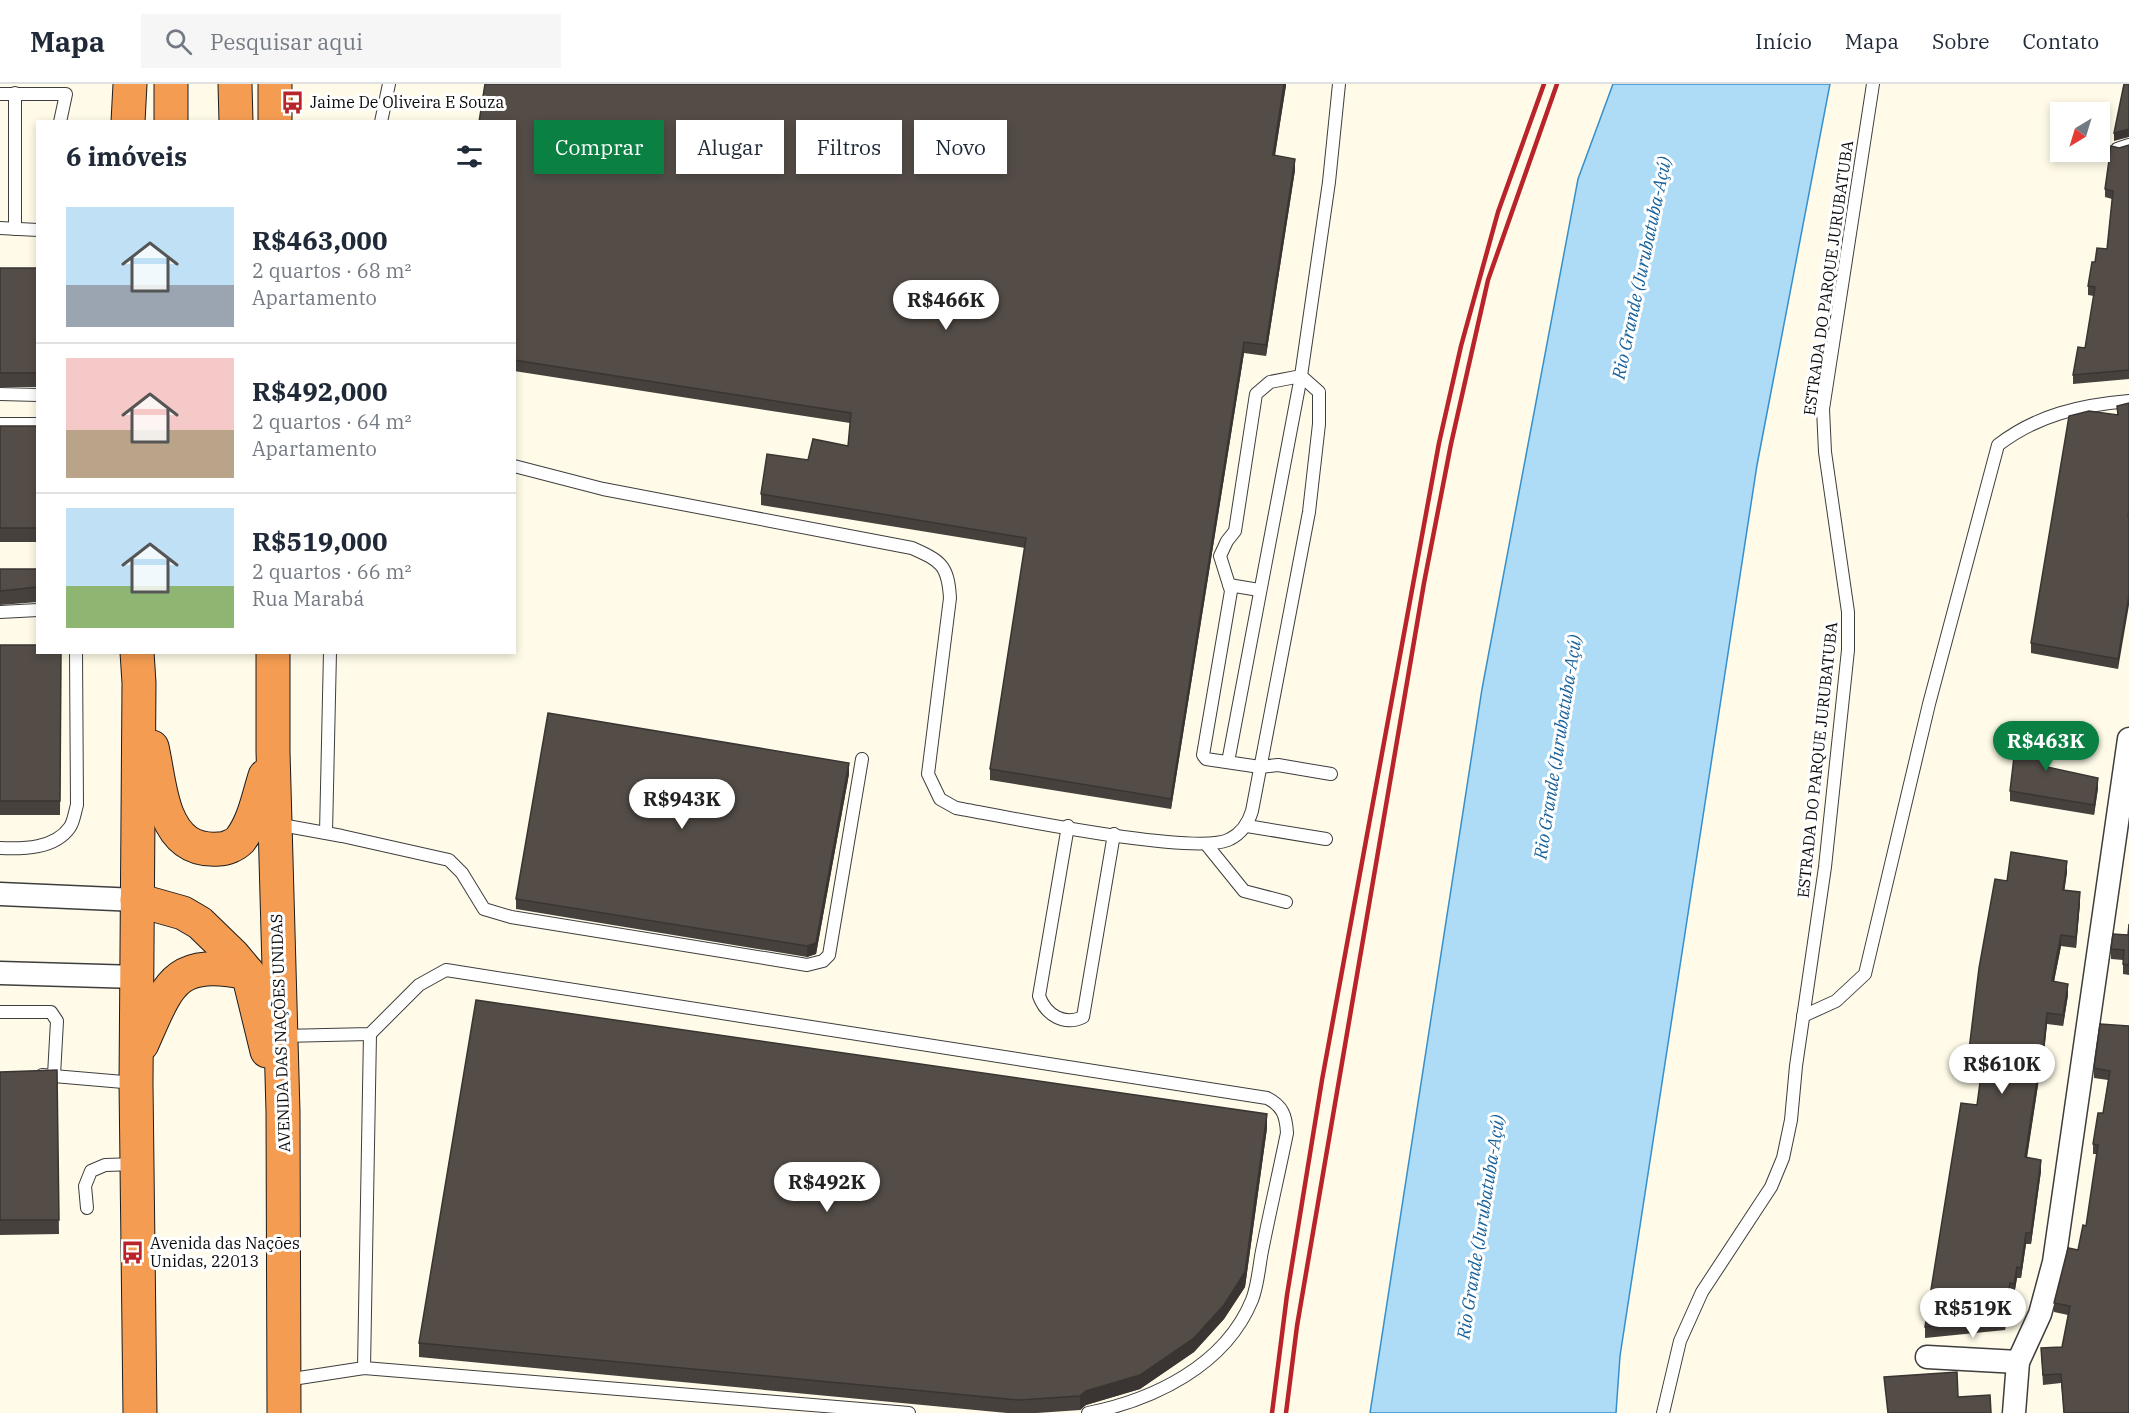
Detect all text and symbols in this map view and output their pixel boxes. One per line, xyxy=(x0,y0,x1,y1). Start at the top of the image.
search box xyxy=(141,14,561,68)
text: Mapa xyxy=(30,23,105,60)
icon: search xyxy=(162,25,195,58)
text: Pesquisar aqui xyxy=(210,27,363,56)
text: Início xyxy=(1755,27,1812,55)
text: Mapa xyxy=(1845,27,1899,55)
text: Sobre xyxy=(1932,27,1989,55)
text: Contato xyxy=(2022,27,2099,55)
bus stop icon: Jaime De Oliveira E Souza xyxy=(279,89,305,115)
place label: Jaime De Oliveira E Souza xyxy=(310,92,504,112)
north arrow xyxy=(2050,102,2110,162)
map controls xyxy=(2050,102,2110,162)
chip: Comprar xyxy=(534,120,664,174)
chip: Alugar xyxy=(676,120,784,174)
chip: Filtros xyxy=(796,120,902,174)
chip: Novo xyxy=(914,120,1007,174)
text: 6 imóveis xyxy=(66,139,187,173)
street label: ESTRADA DO PARQUE JURUBATUBA xyxy=(1799,139,1857,417)
icon: filters xyxy=(453,140,486,173)
water label: Rio Grande (Jurubatuba-Açú) xyxy=(1606,155,1676,382)
text: R$463,000 xyxy=(252,223,388,257)
icon: home xyxy=(114,231,186,303)
text: 2 quartos · 68 m² xyxy=(252,257,411,284)
pin: R$466K xyxy=(897,280,995,331)
text: Apartamento xyxy=(252,284,377,311)
text: R$466K xyxy=(907,286,985,313)
text: R$492,000 xyxy=(252,374,388,408)
icon: home xyxy=(114,382,186,454)
text: 2 quartos · 64 m² xyxy=(252,408,411,435)
text: Apartamento xyxy=(252,435,377,462)
text: R$519,000 xyxy=(252,524,388,558)
icon: home xyxy=(114,532,186,604)
text: 2 quartos · 66 m² xyxy=(252,558,411,585)
text: Rua Marabá xyxy=(252,585,364,612)
street label: ESTRADA DO PARQUE JURUBATUBA xyxy=(1793,621,1841,899)
water label: Rio Grande (Jurubatuba-Açú) xyxy=(1528,633,1587,862)
pin: R$463K xyxy=(1997,721,2095,772)
text: R$463K xyxy=(2007,727,2085,754)
pin: R$943K xyxy=(633,779,731,830)
text: R$943K xyxy=(643,785,721,812)
street label: AVENIDA DAS NAÇÕES UNIDAS xyxy=(266,913,294,1153)
pin: R$610K xyxy=(1953,1044,2051,1095)
text: R$610K xyxy=(1963,1050,2041,1077)
water label: Rio Grande (Jurubatuba-Açú) xyxy=(1451,1113,1510,1342)
pin: R$492K xyxy=(778,1162,876,1213)
text: R$492K xyxy=(788,1168,866,1195)
place label: Avenida das Nações Unidas, 22013 xyxy=(150,1233,300,1271)
bus stop icon: Avenida das Nações Unidas, 22013 xyxy=(119,1239,145,1265)
pin: R$519K xyxy=(1924,1288,2022,1339)
text: R$519K xyxy=(1934,1294,2012,1321)

